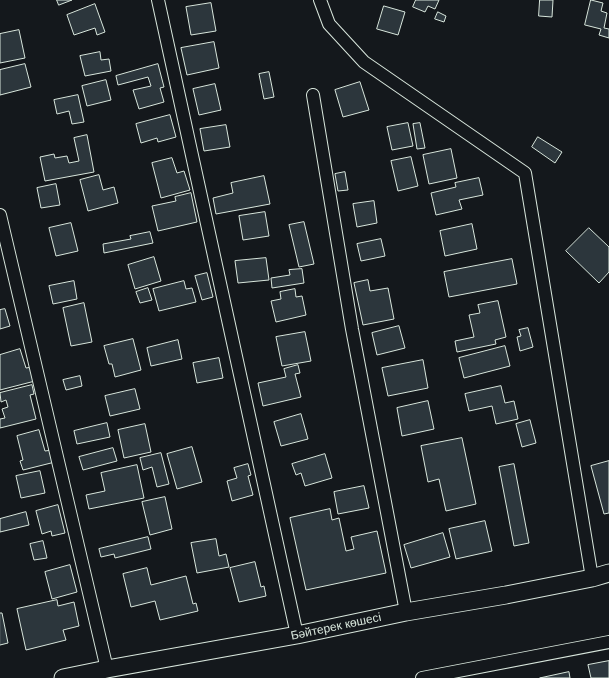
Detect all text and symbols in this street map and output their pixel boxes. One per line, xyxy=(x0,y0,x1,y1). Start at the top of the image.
street label: Бәйтерек көшесі xyxy=(289,610,383,644)

